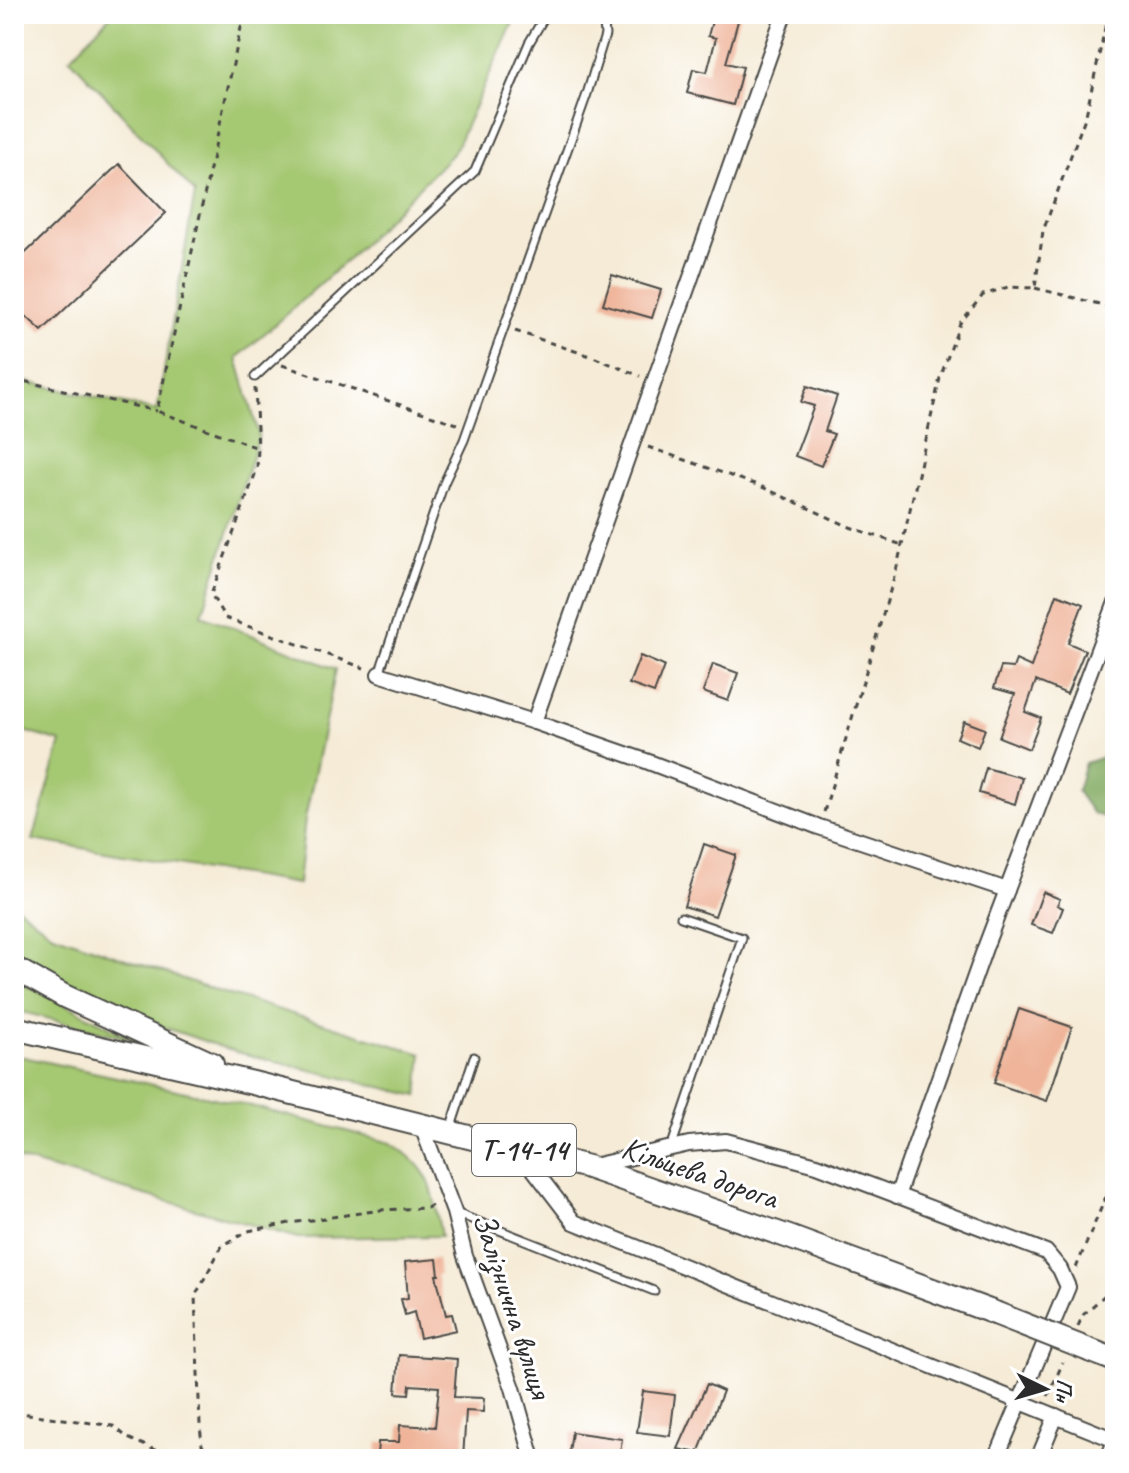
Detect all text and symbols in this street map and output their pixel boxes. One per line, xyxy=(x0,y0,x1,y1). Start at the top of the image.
road number: Т-14-14 xyxy=(472,1124,576,1176)
street label: Кільцева дорога xyxy=(616,1127,785,1219)
street label: Залізнична вулиця xyxy=(463,1207,562,1405)
north arrow xyxy=(1005,1349,1085,1429)
text: Пн xyxy=(1049,1378,1079,1405)

